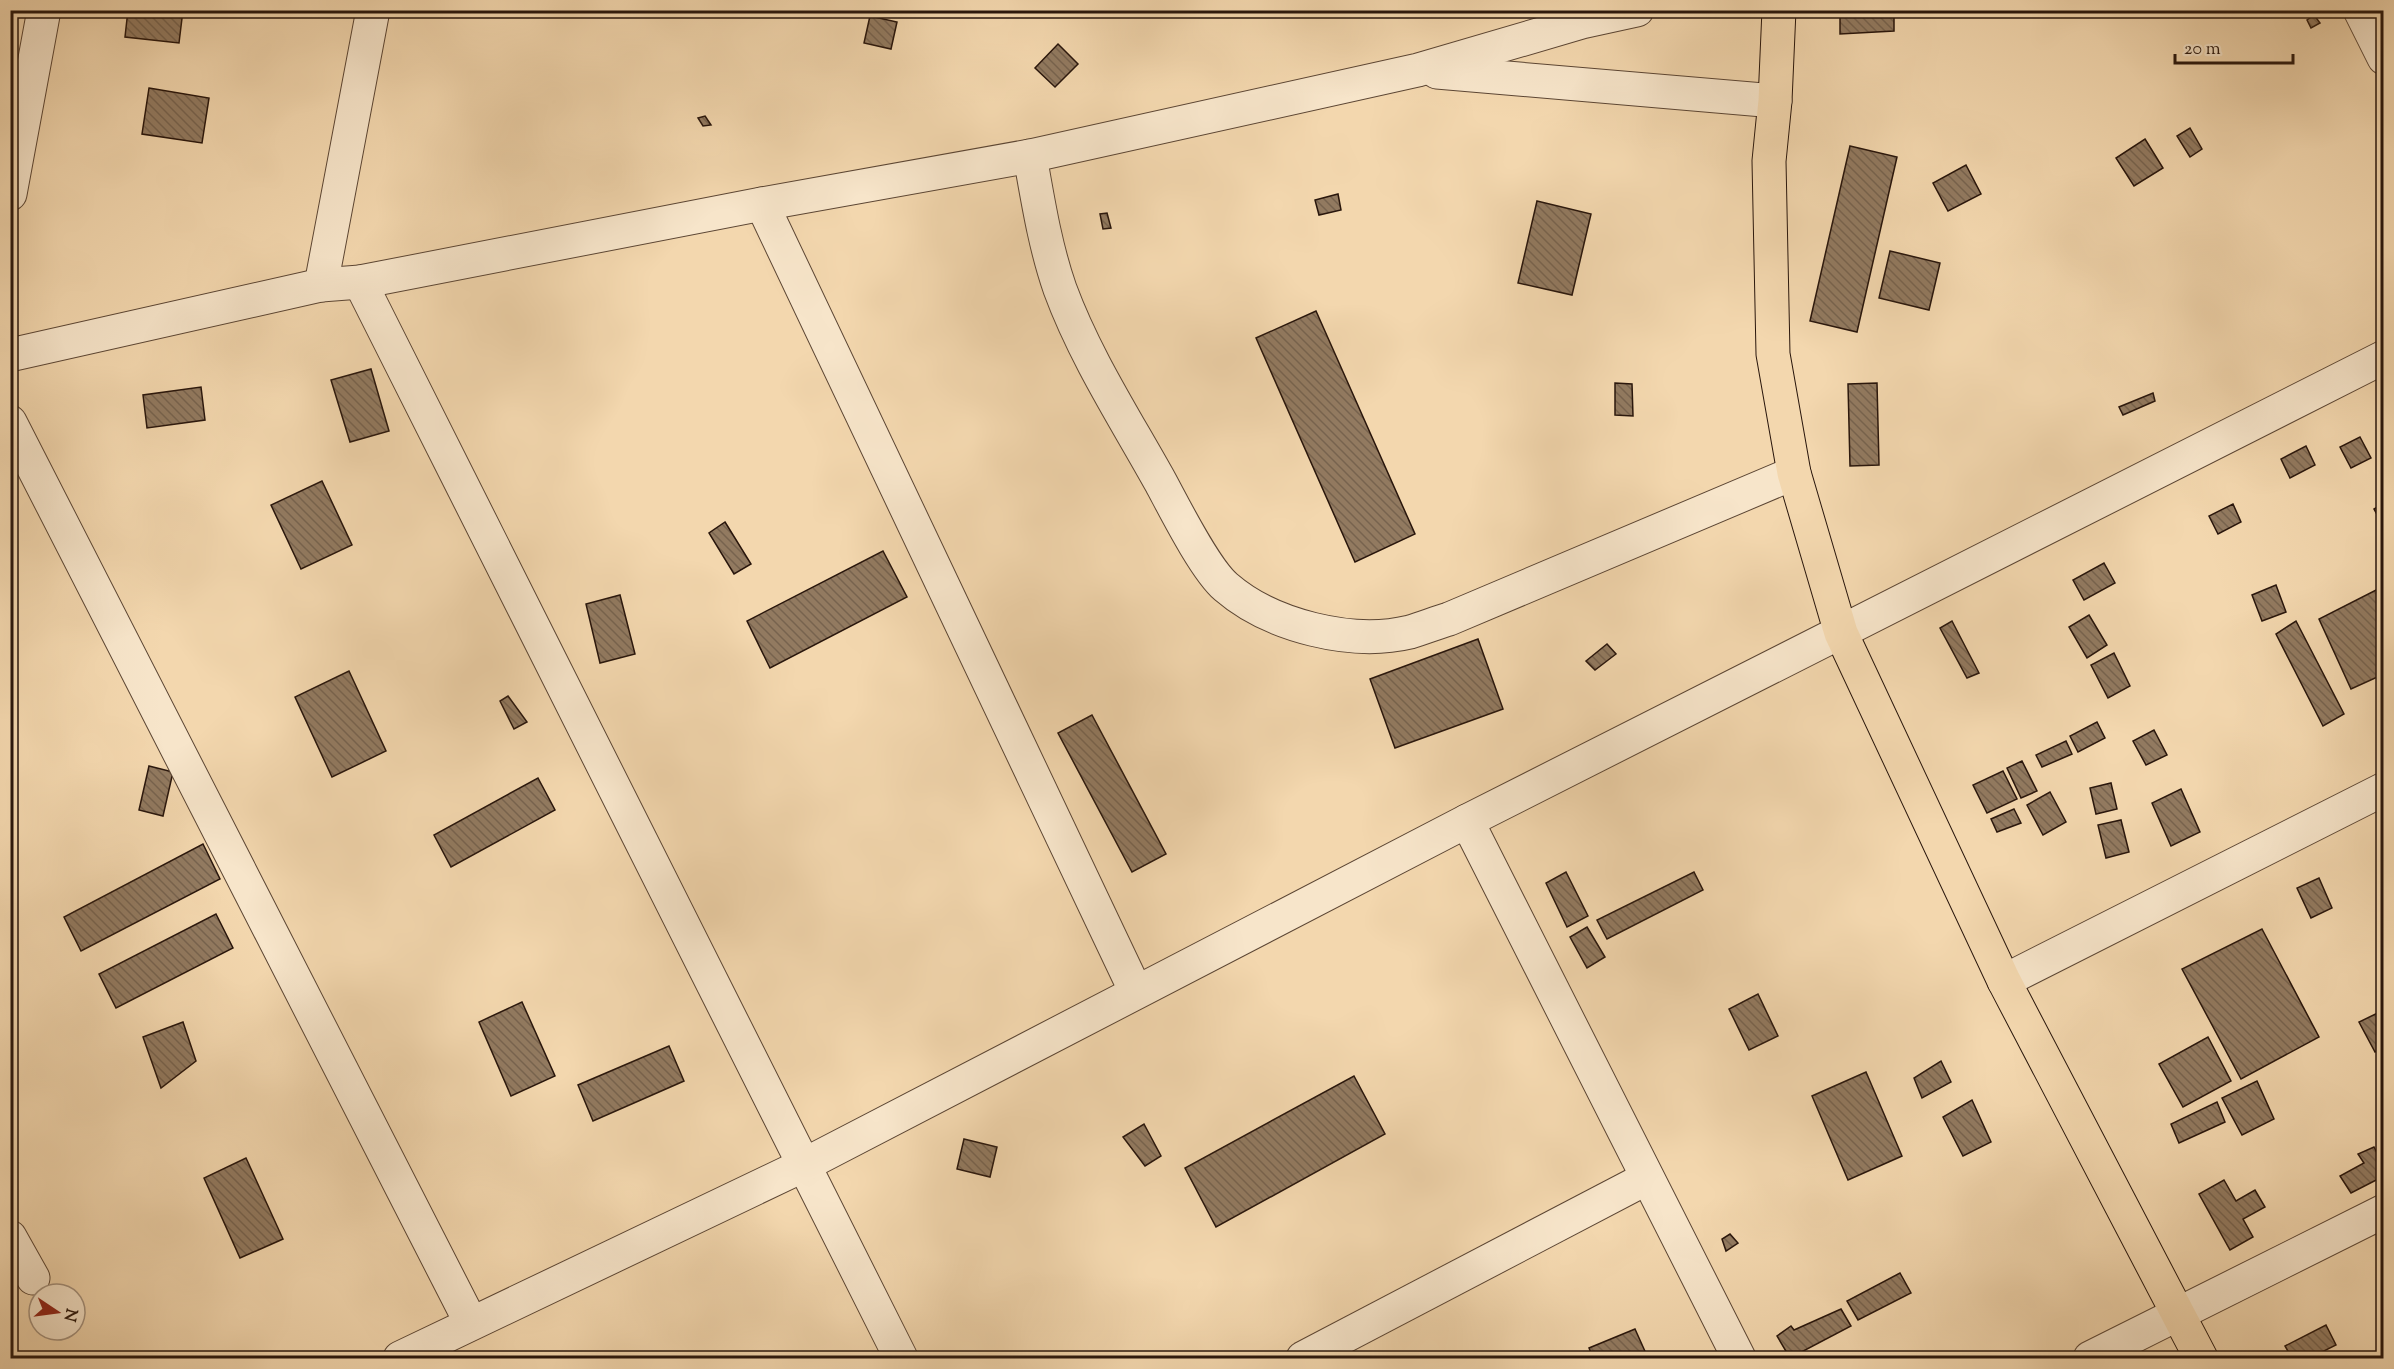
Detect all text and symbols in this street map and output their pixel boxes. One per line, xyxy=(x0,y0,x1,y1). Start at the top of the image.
scale bar xyxy=(2175,27,2294,65)
text: 20 m xyxy=(2184,37,2221,63)
north arrow xyxy=(27,1282,87,1342)
text: N xyxy=(56,1306,82,1324)

